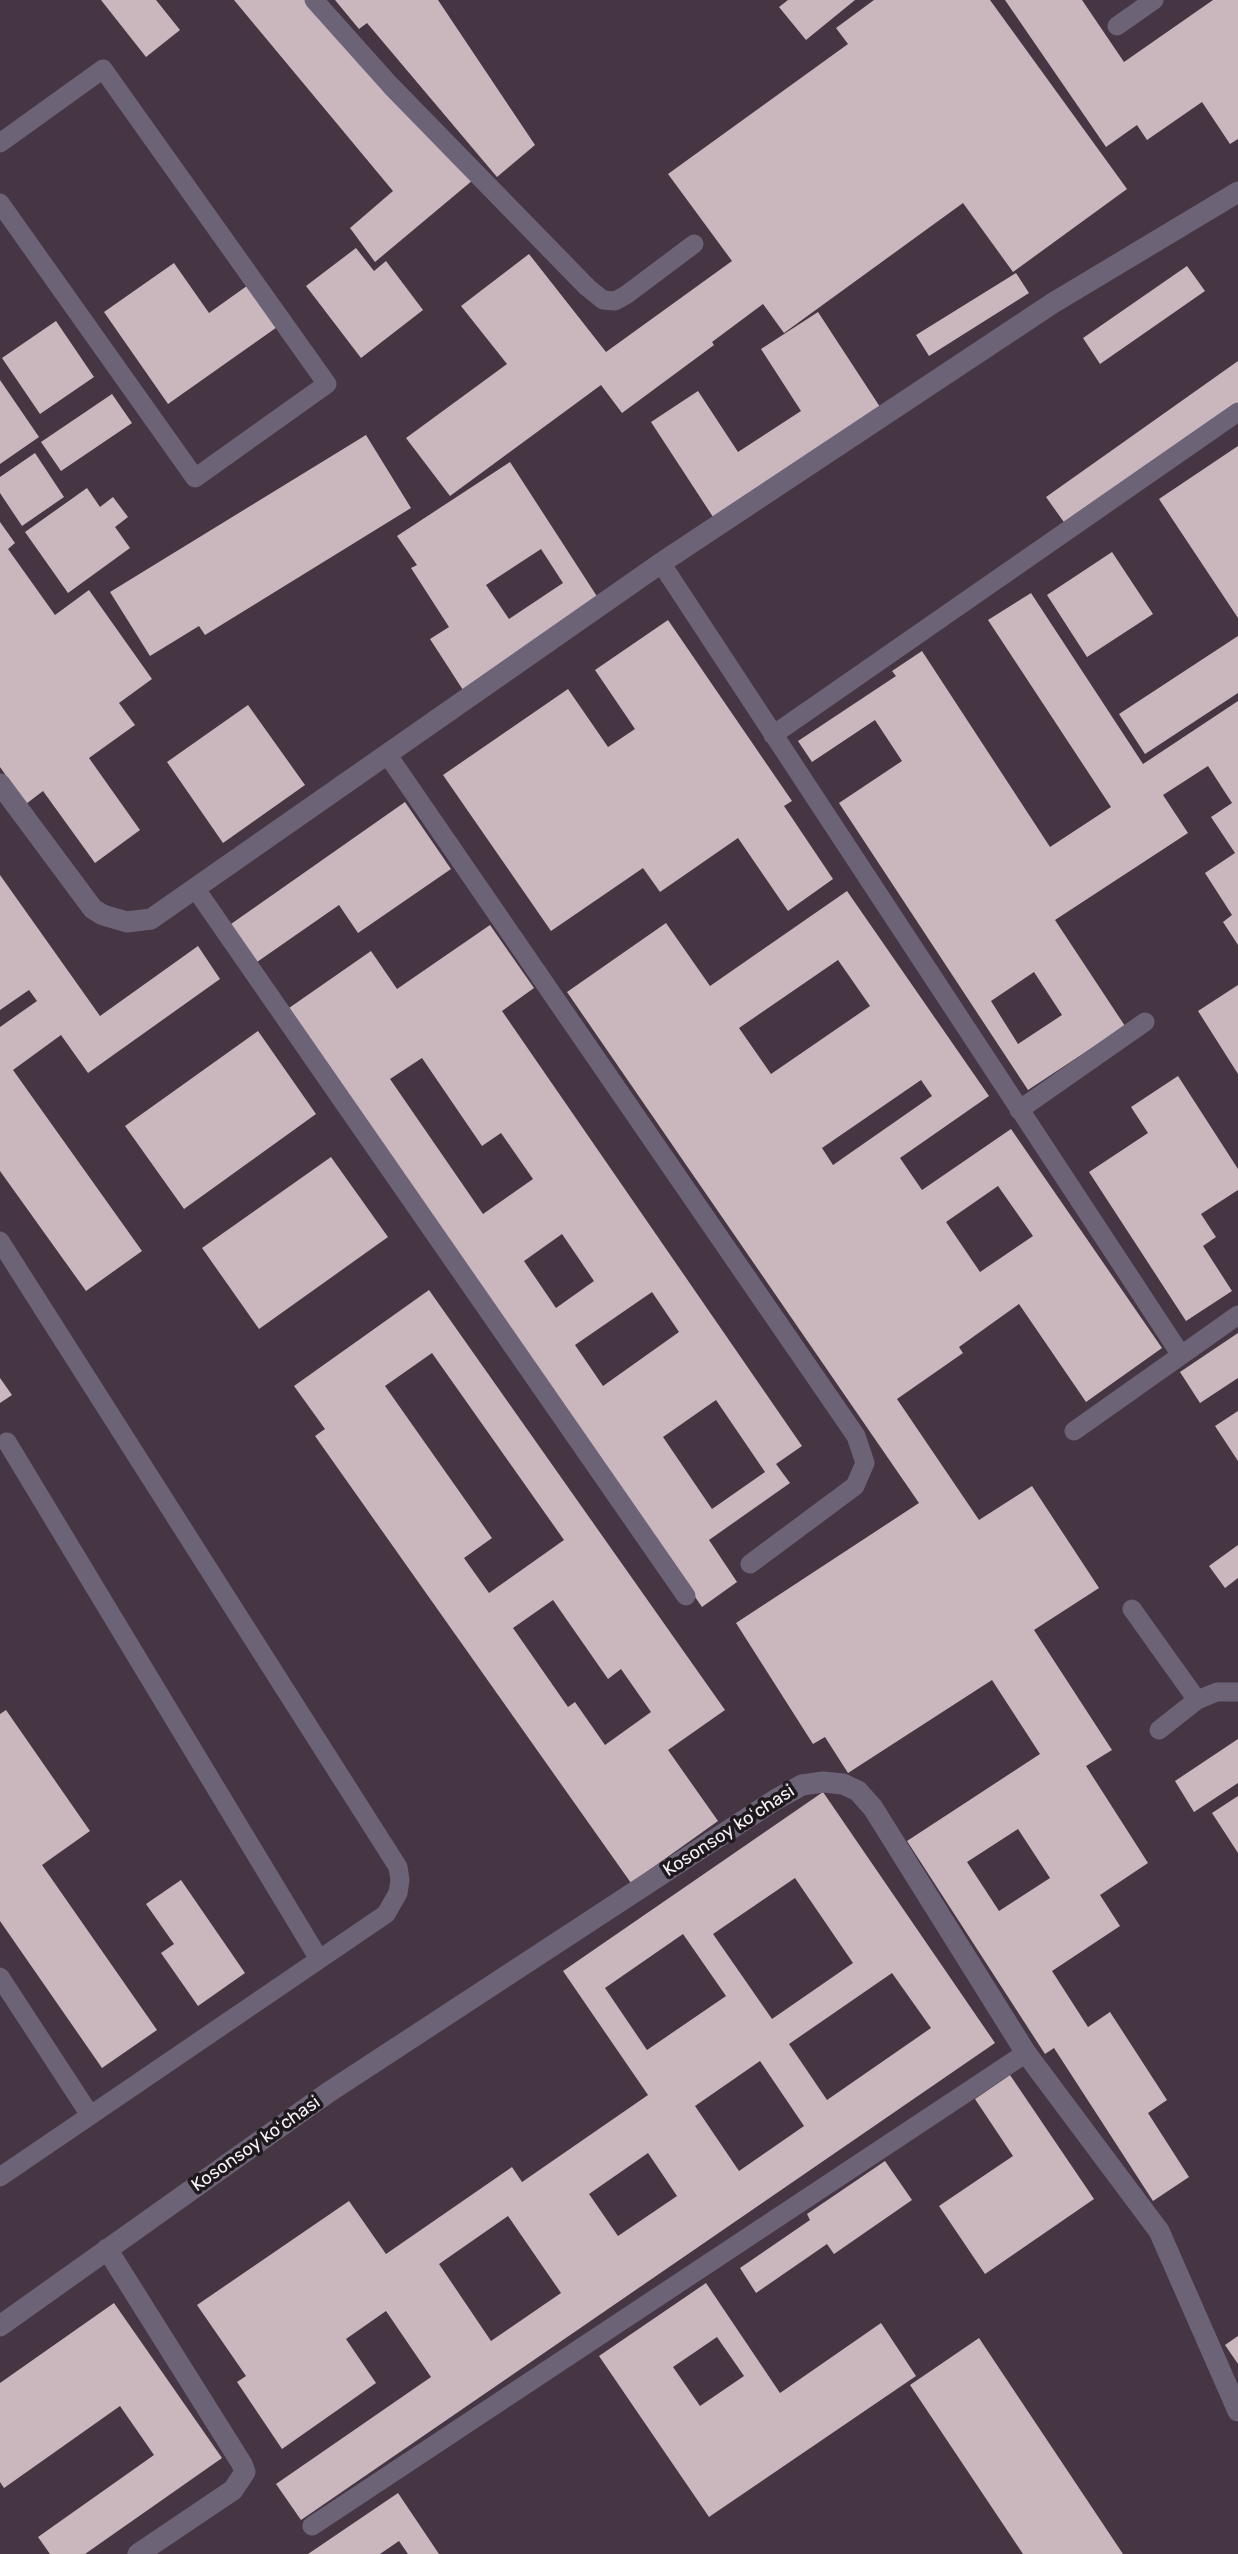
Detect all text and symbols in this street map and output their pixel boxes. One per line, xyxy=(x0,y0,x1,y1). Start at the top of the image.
street label: Kosonsoy koʻchasi xyxy=(659,1781,799,1881)
street label: Kosonsoy koʻchasi xyxy=(188,2092,324,2196)

